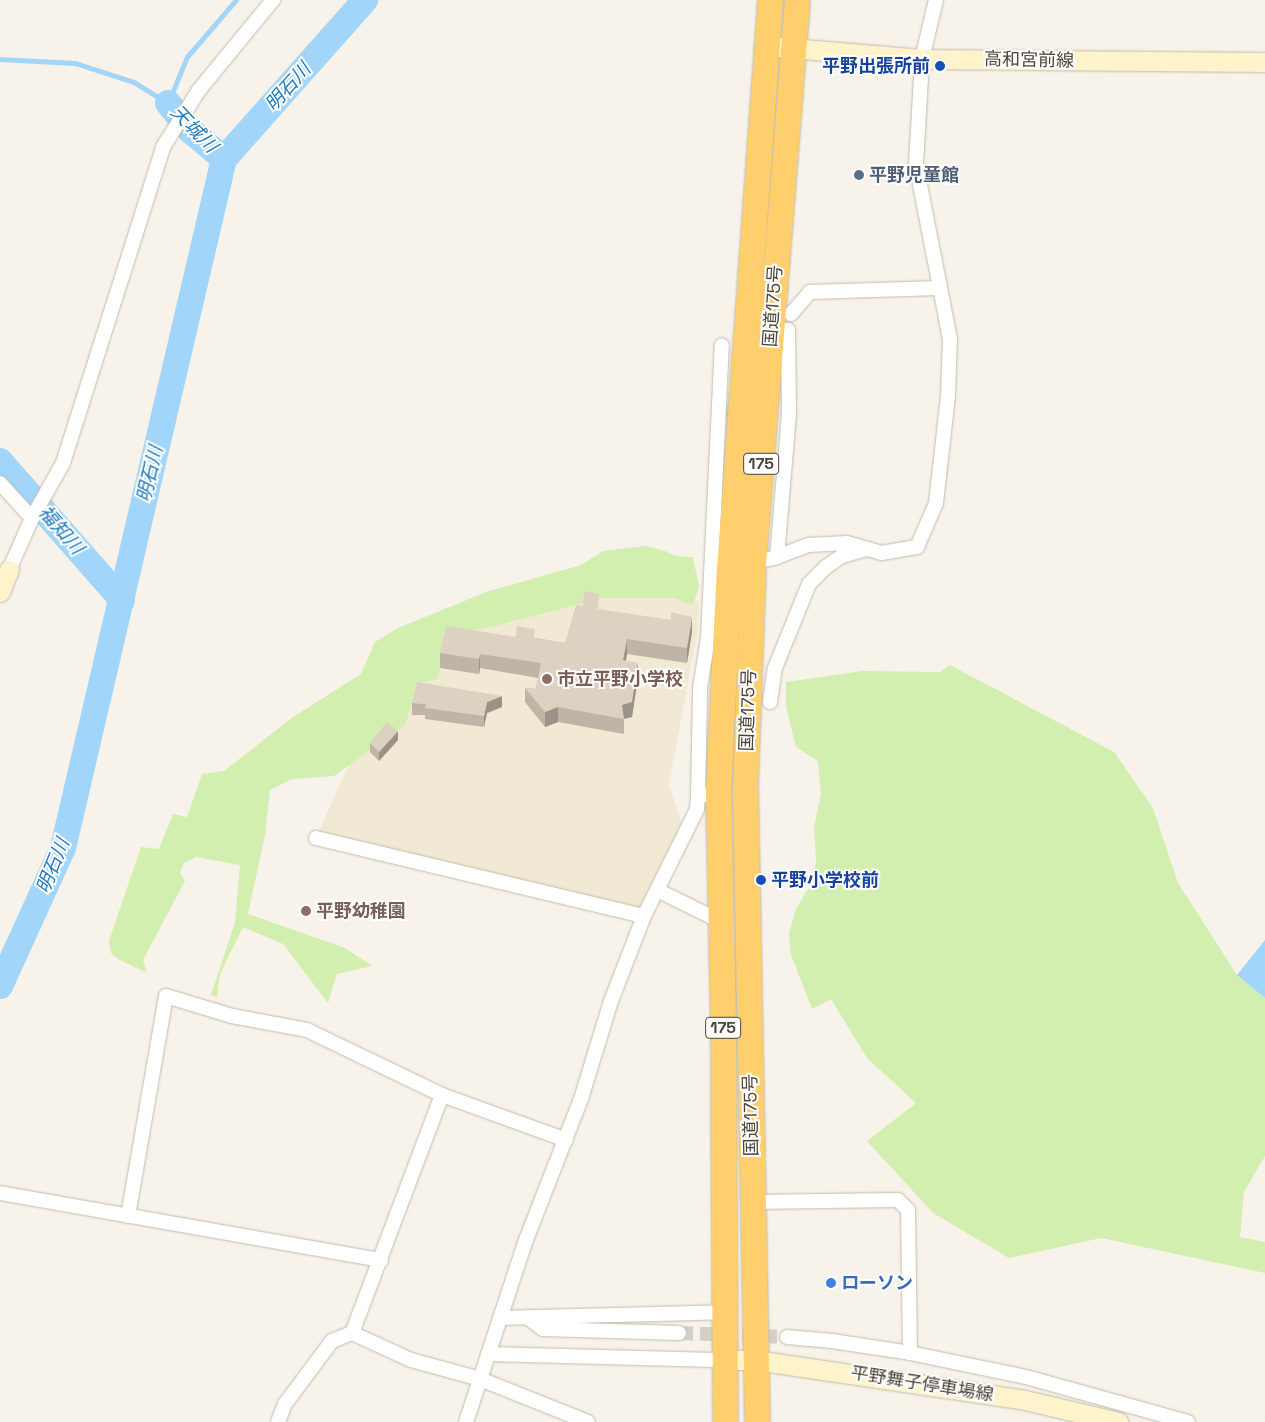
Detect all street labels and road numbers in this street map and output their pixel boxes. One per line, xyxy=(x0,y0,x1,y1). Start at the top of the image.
street label: 高和宮前線 xyxy=(984,48,1074,72)
street label: 国道175号 xyxy=(759,264,787,348)
road number: 175 xyxy=(742,450,780,478)
street label: 国道175号 xyxy=(736,668,760,752)
road number: 175 xyxy=(704,1014,742,1042)
street label: 国道175号 xyxy=(739,1074,763,1156)
street label: 平野舞子停車場線 xyxy=(849,1362,995,1406)

